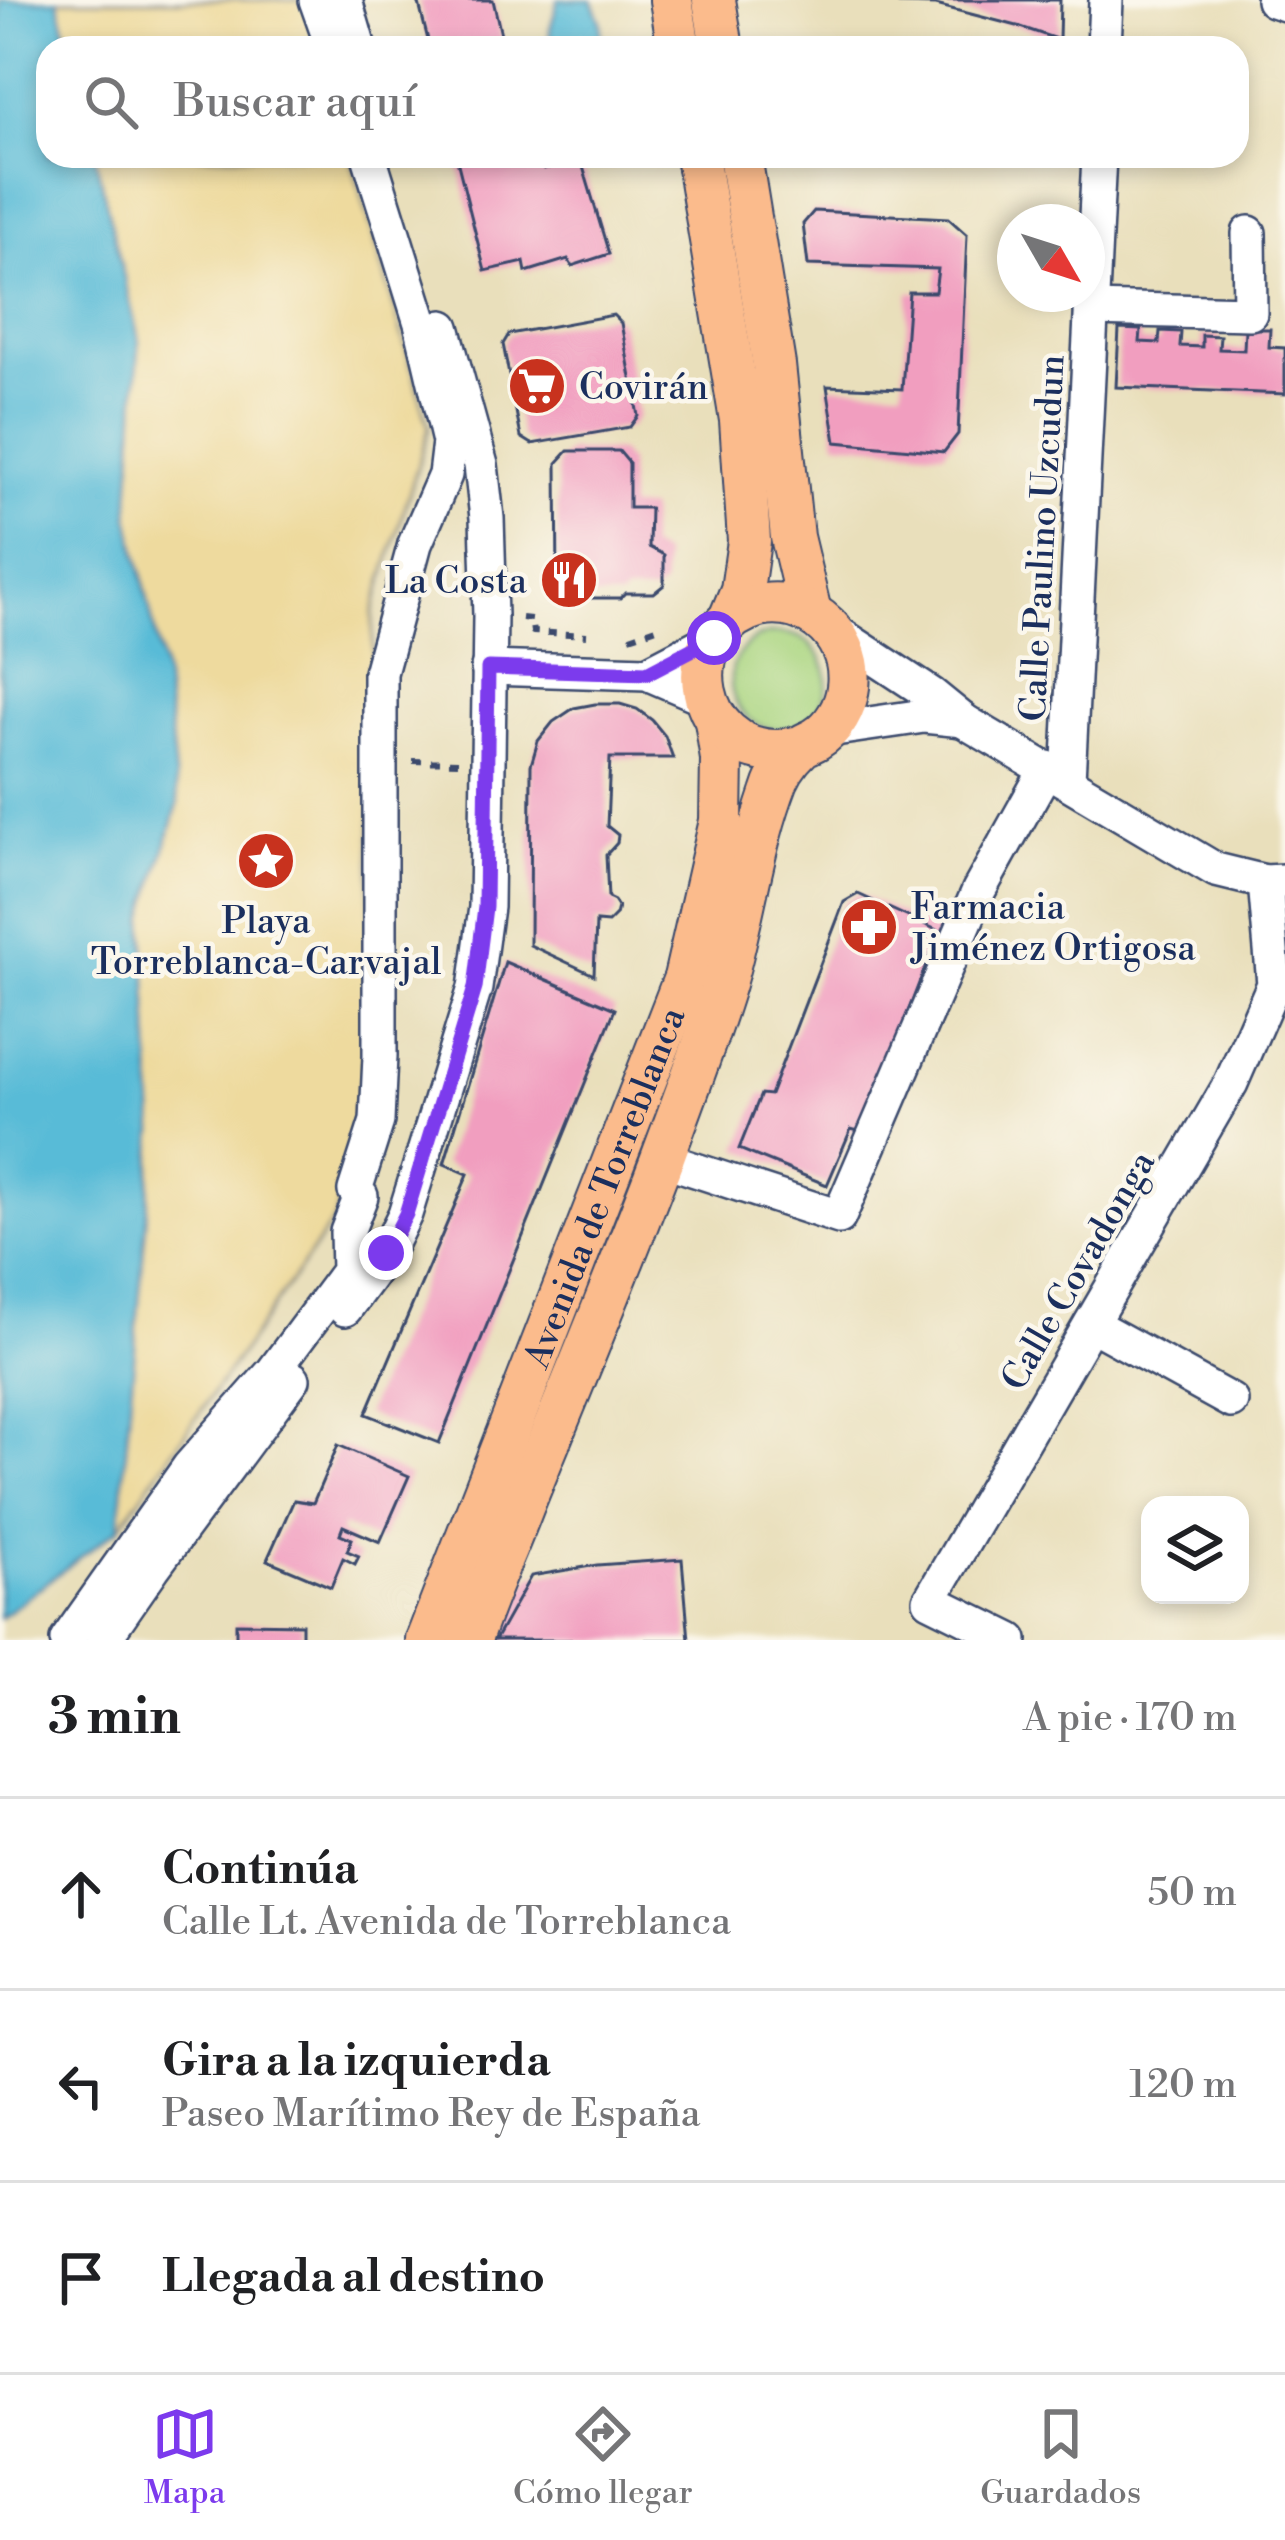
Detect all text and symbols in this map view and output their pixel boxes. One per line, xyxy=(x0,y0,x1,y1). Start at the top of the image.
search box xyxy=(36,36,1249,168)
icon: search xyxy=(78,69,144,135)
text: Buscar aquí xyxy=(174,74,416,131)
north arrow xyxy=(997,204,1105,312)
street label: Calle Paulino Uzcudun xyxy=(1011,354,1076,723)
supermarket icon: Covirán xyxy=(506,355,568,417)
place label: Covirán xyxy=(579,366,708,411)
restaurant icon: La Costa xyxy=(538,549,600,611)
place label: La Costa xyxy=(385,560,528,605)
route start xyxy=(687,611,741,665)
place icon: Playa Torreblanca-Carvajal xyxy=(235,830,297,892)
place label: Farmacia Jiménez Ortigosa xyxy=(909,886,1196,972)
pharmacy icon: Farmacia Jiménez Ortigosa xyxy=(838,896,900,958)
place label: Playa Torreblanca-Carvajal xyxy=(91,900,442,986)
street label: Avenida de Torreblanca xyxy=(515,1001,697,1376)
street label: Calle Covadonga xyxy=(992,1143,1166,1399)
route end xyxy=(359,1226,413,1280)
map controls xyxy=(1141,1496,1249,1604)
button: layers xyxy=(1141,1496,1249,1604)
text: 3 min xyxy=(48,1686,181,1750)
text: A pie · 170 m xyxy=(1023,1694,1237,1743)
text: Continúa xyxy=(162,1841,358,1898)
icon: ahead xyxy=(48,1861,114,1927)
text: 50 m xyxy=(1147,1869,1237,1918)
text: Calle Lt. Avenida de Torreblanca xyxy=(162,1898,731,1947)
text: Gira a la izquierda xyxy=(162,2033,551,2090)
icon: left xyxy=(48,2053,114,2119)
text: 120 m xyxy=(1129,2061,1237,2110)
text: Paseo Marítimo Rey de España xyxy=(162,2090,700,2139)
icon: arrive xyxy=(48,2245,114,2311)
text: Llegada al destino xyxy=(162,2249,545,2306)
tab: Mapa xyxy=(144,2401,225,2514)
tab: Cómo llegar xyxy=(513,2401,693,2514)
tab: Guardados xyxy=(980,2401,1141,2514)

